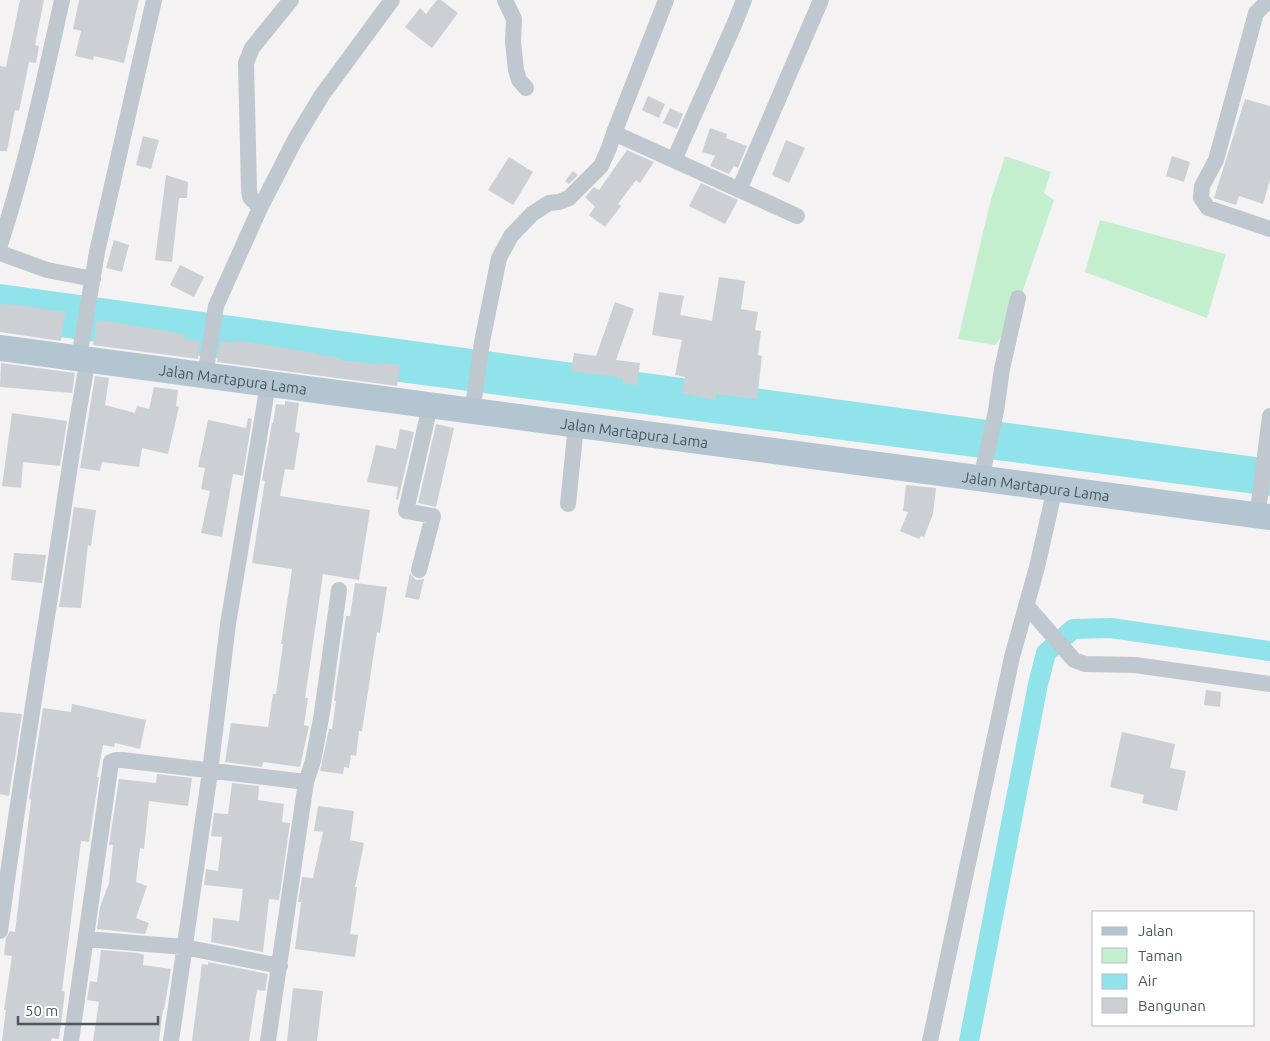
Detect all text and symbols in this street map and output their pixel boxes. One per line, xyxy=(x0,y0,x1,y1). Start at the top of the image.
street label: Jalan Martapura Lama xyxy=(158,361,308,397)
street label: Jalan Martapura Lama xyxy=(559,414,709,451)
street label: Jalan Martapura Lama xyxy=(961,468,1111,504)
legend xyxy=(1092,911,1255,1026)
text: Jalan xyxy=(1138,922,1173,939)
text: Taman xyxy=(1138,947,1183,964)
text: Air xyxy=(1138,972,1157,989)
scale bar xyxy=(18,994,158,1026)
text: Bangunan xyxy=(1138,997,1206,1014)
text: 50 m xyxy=(25,1002,58,1019)

